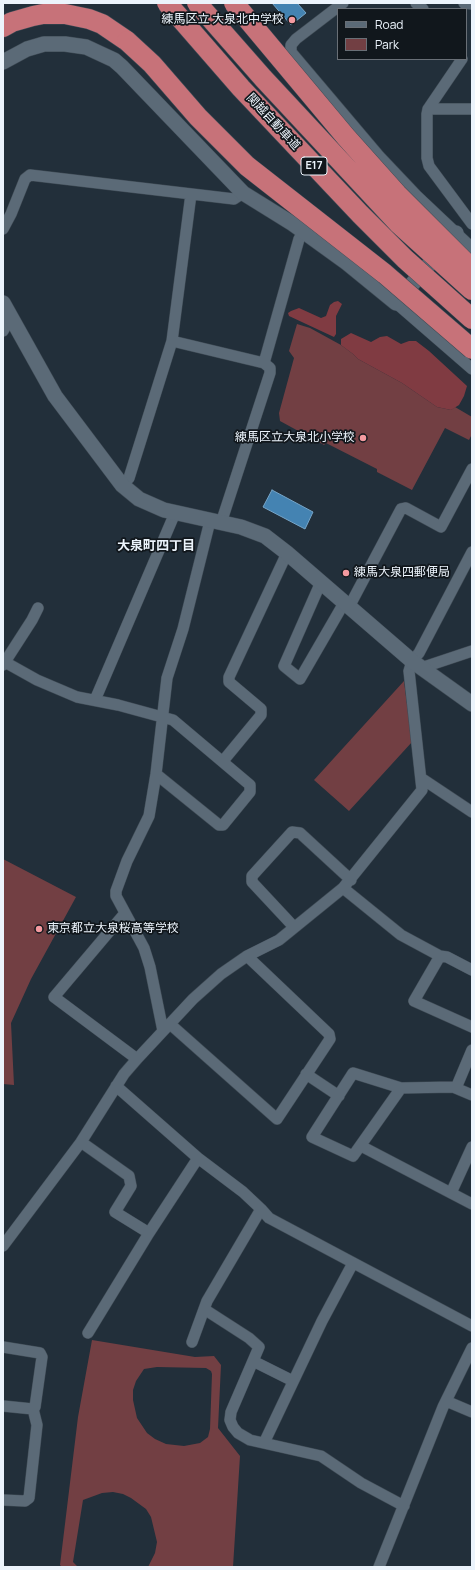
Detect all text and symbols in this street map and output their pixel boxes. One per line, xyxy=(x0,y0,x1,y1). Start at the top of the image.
legend xyxy=(337,8,467,60)
place label: 練馬区立 大泉北中学校 xyxy=(162,13,284,27)
marker: 練馬区立 大泉北中学校 xyxy=(287,15,297,25)
text: Road xyxy=(375,16,403,33)
text: Park xyxy=(375,36,399,53)
street label: 関越自動車道 xyxy=(243,91,303,153)
road number: E17 xyxy=(301,157,327,175)
place label: 練馬区立大泉北小学校 xyxy=(235,431,355,445)
marker: 練馬区立大泉北小学校 xyxy=(358,433,368,443)
district label: 大泉町四丁目 xyxy=(117,538,195,554)
place label: 練馬大泉四郵便局 xyxy=(354,566,450,580)
marker: 練馬大泉四郵便局 xyxy=(341,568,351,578)
place label: 東京都立大泉桜高等学校 xyxy=(47,922,179,936)
marker: 東京都立大泉桜高等学校 xyxy=(34,924,44,934)

